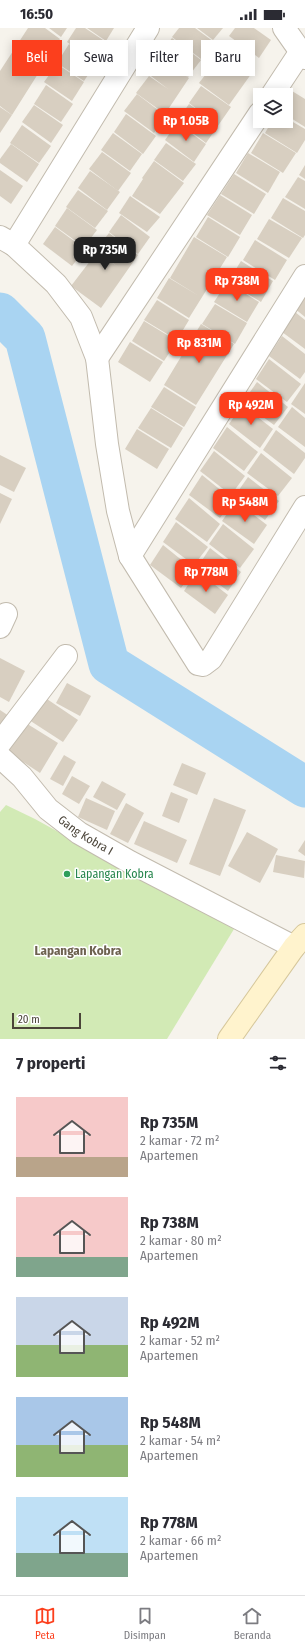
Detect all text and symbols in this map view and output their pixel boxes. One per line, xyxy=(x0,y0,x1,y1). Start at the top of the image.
text: 16:50 xyxy=(20,5,53,23)
chip: Beli xyxy=(12,40,62,76)
chip: Sewa xyxy=(70,40,128,76)
chip: Filter xyxy=(136,40,193,76)
chip: Baru xyxy=(201,40,255,76)
map controls xyxy=(253,88,293,128)
button: layers xyxy=(253,88,293,128)
pin: Rp 1.05B xyxy=(145,108,227,142)
text: Rp 1.05B xyxy=(163,113,209,128)
pin: Rp 735M xyxy=(68,237,142,271)
text: Rp 735M xyxy=(83,242,127,257)
pin: Rp 738M xyxy=(200,268,274,302)
text: Rp 738M xyxy=(215,273,259,288)
pin: Rp 831M xyxy=(162,330,236,364)
text: Rp 831M xyxy=(177,335,221,350)
pin: Rp 492M xyxy=(214,392,288,426)
text: Rp 492M xyxy=(228,397,274,412)
pin: Rp 548M xyxy=(208,489,282,523)
text: Rp 548M xyxy=(222,494,268,509)
pin: Rp 778M xyxy=(169,559,243,593)
text: Rp 778M xyxy=(184,564,228,579)
street label: Gang Kobra I xyxy=(56,813,115,858)
place label: Lapangan Kobra xyxy=(75,867,154,881)
marker: Lapangan Kobra xyxy=(62,869,72,879)
district label: Lapangan Kobra xyxy=(35,943,122,958)
scale bar xyxy=(12,1011,81,1030)
text: 20 m xyxy=(18,1013,40,1026)
icon: filters xyxy=(267,1052,289,1074)
text: 7 properti xyxy=(16,1053,85,1074)
text: Rp 735M xyxy=(140,1112,198,1133)
icon: home xyxy=(48,1113,96,1161)
text: 2 kamar · 72 m² xyxy=(140,1133,219,1148)
text: Apartemen xyxy=(140,1148,198,1163)
text: Rp 738M xyxy=(140,1212,199,1233)
icon: home xyxy=(48,1213,96,1261)
text: 2 kamar · 80 m² xyxy=(140,1233,222,1248)
text: Apartemen xyxy=(140,1248,198,1263)
text: Rp 492M xyxy=(140,1312,199,1333)
icon: home xyxy=(48,1313,96,1361)
text: 2 kamar · 52 m² xyxy=(140,1333,220,1348)
text: Apartemen xyxy=(140,1348,198,1363)
text: Rp 548M xyxy=(140,1412,201,1433)
icon: home xyxy=(48,1413,96,1461)
text: 2 kamar · 54 m² xyxy=(140,1433,221,1448)
text: Apartemen xyxy=(140,1448,198,1463)
text: Rp 778M xyxy=(140,1512,198,1533)
icon: home xyxy=(48,1513,96,1561)
text: 2 kamar · 66 m² xyxy=(140,1533,221,1548)
text: Apartemen xyxy=(140,1548,198,1563)
tab: Peta xyxy=(34,1605,56,1642)
tab: Disimpan xyxy=(124,1605,166,1642)
tab: Beranda xyxy=(234,1605,271,1642)

